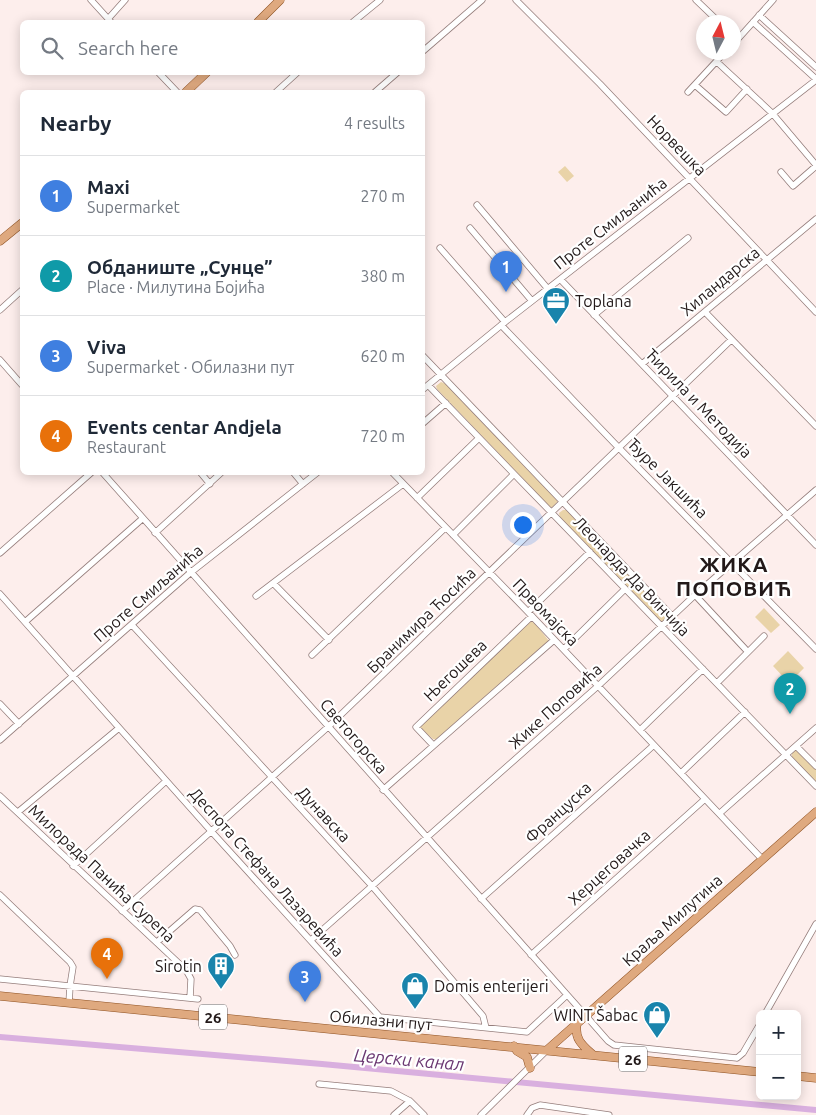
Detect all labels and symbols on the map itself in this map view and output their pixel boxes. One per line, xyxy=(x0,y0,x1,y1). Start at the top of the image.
north arrow xyxy=(696,15,741,60)
street label: Норвешка xyxy=(644,111,710,179)
street label: Проте Смиљанића xyxy=(550,173,670,273)
street label: Хиландарска xyxy=(677,243,763,319)
pin: 1 xyxy=(490,251,522,292)
office icon: Toplana xyxy=(541,286,571,325)
place label: Toplana xyxy=(575,292,632,310)
street label: Ћирила и Методија xyxy=(642,345,756,461)
street label: Ђуре Јакшића xyxy=(624,434,712,522)
your location xyxy=(510,512,536,538)
street label: Леонарда Да Винчија xyxy=(570,512,694,640)
street label: Проте Смиљанића xyxy=(90,541,206,645)
district label: ЖИКА ПОПОВИЋ xyxy=(676,552,792,600)
street label: Бранимира Ћосића xyxy=(363,564,479,676)
street label: Првомајска xyxy=(510,575,582,649)
street label: Његошева xyxy=(420,636,490,704)
street label: Жике Поповића xyxy=(505,660,605,752)
pin: 2 xyxy=(774,673,806,714)
street label: Светогорска xyxy=(317,695,391,777)
street label: Француска xyxy=(522,778,594,846)
street label: Дунавска xyxy=(294,782,354,846)
street label: Деспота Стефана Лазаревића xyxy=(186,784,348,960)
street label: Милорада Панића Сурепа xyxy=(25,801,179,945)
street label: Херцеговачка xyxy=(564,826,654,908)
street label: Краља Милутина xyxy=(618,871,726,969)
pin: 4 xyxy=(91,938,123,979)
building icon: Sirotin xyxy=(206,951,236,990)
place label: Sirotin xyxy=(155,957,202,975)
pin: 3 xyxy=(289,961,321,1002)
shop icon: Domis enterijeri xyxy=(400,971,430,1010)
place label: Domis enterijeri xyxy=(434,977,549,995)
shop icon: WINT Šabac xyxy=(642,1000,672,1039)
road number: 26 xyxy=(199,1004,227,1030)
place label: WINT Šabac xyxy=(553,1005,639,1024)
street label: Обилазни пут xyxy=(329,1007,433,1033)
water label: Церски канал xyxy=(353,1044,465,1074)
road number: 26 xyxy=(619,1046,647,1072)

